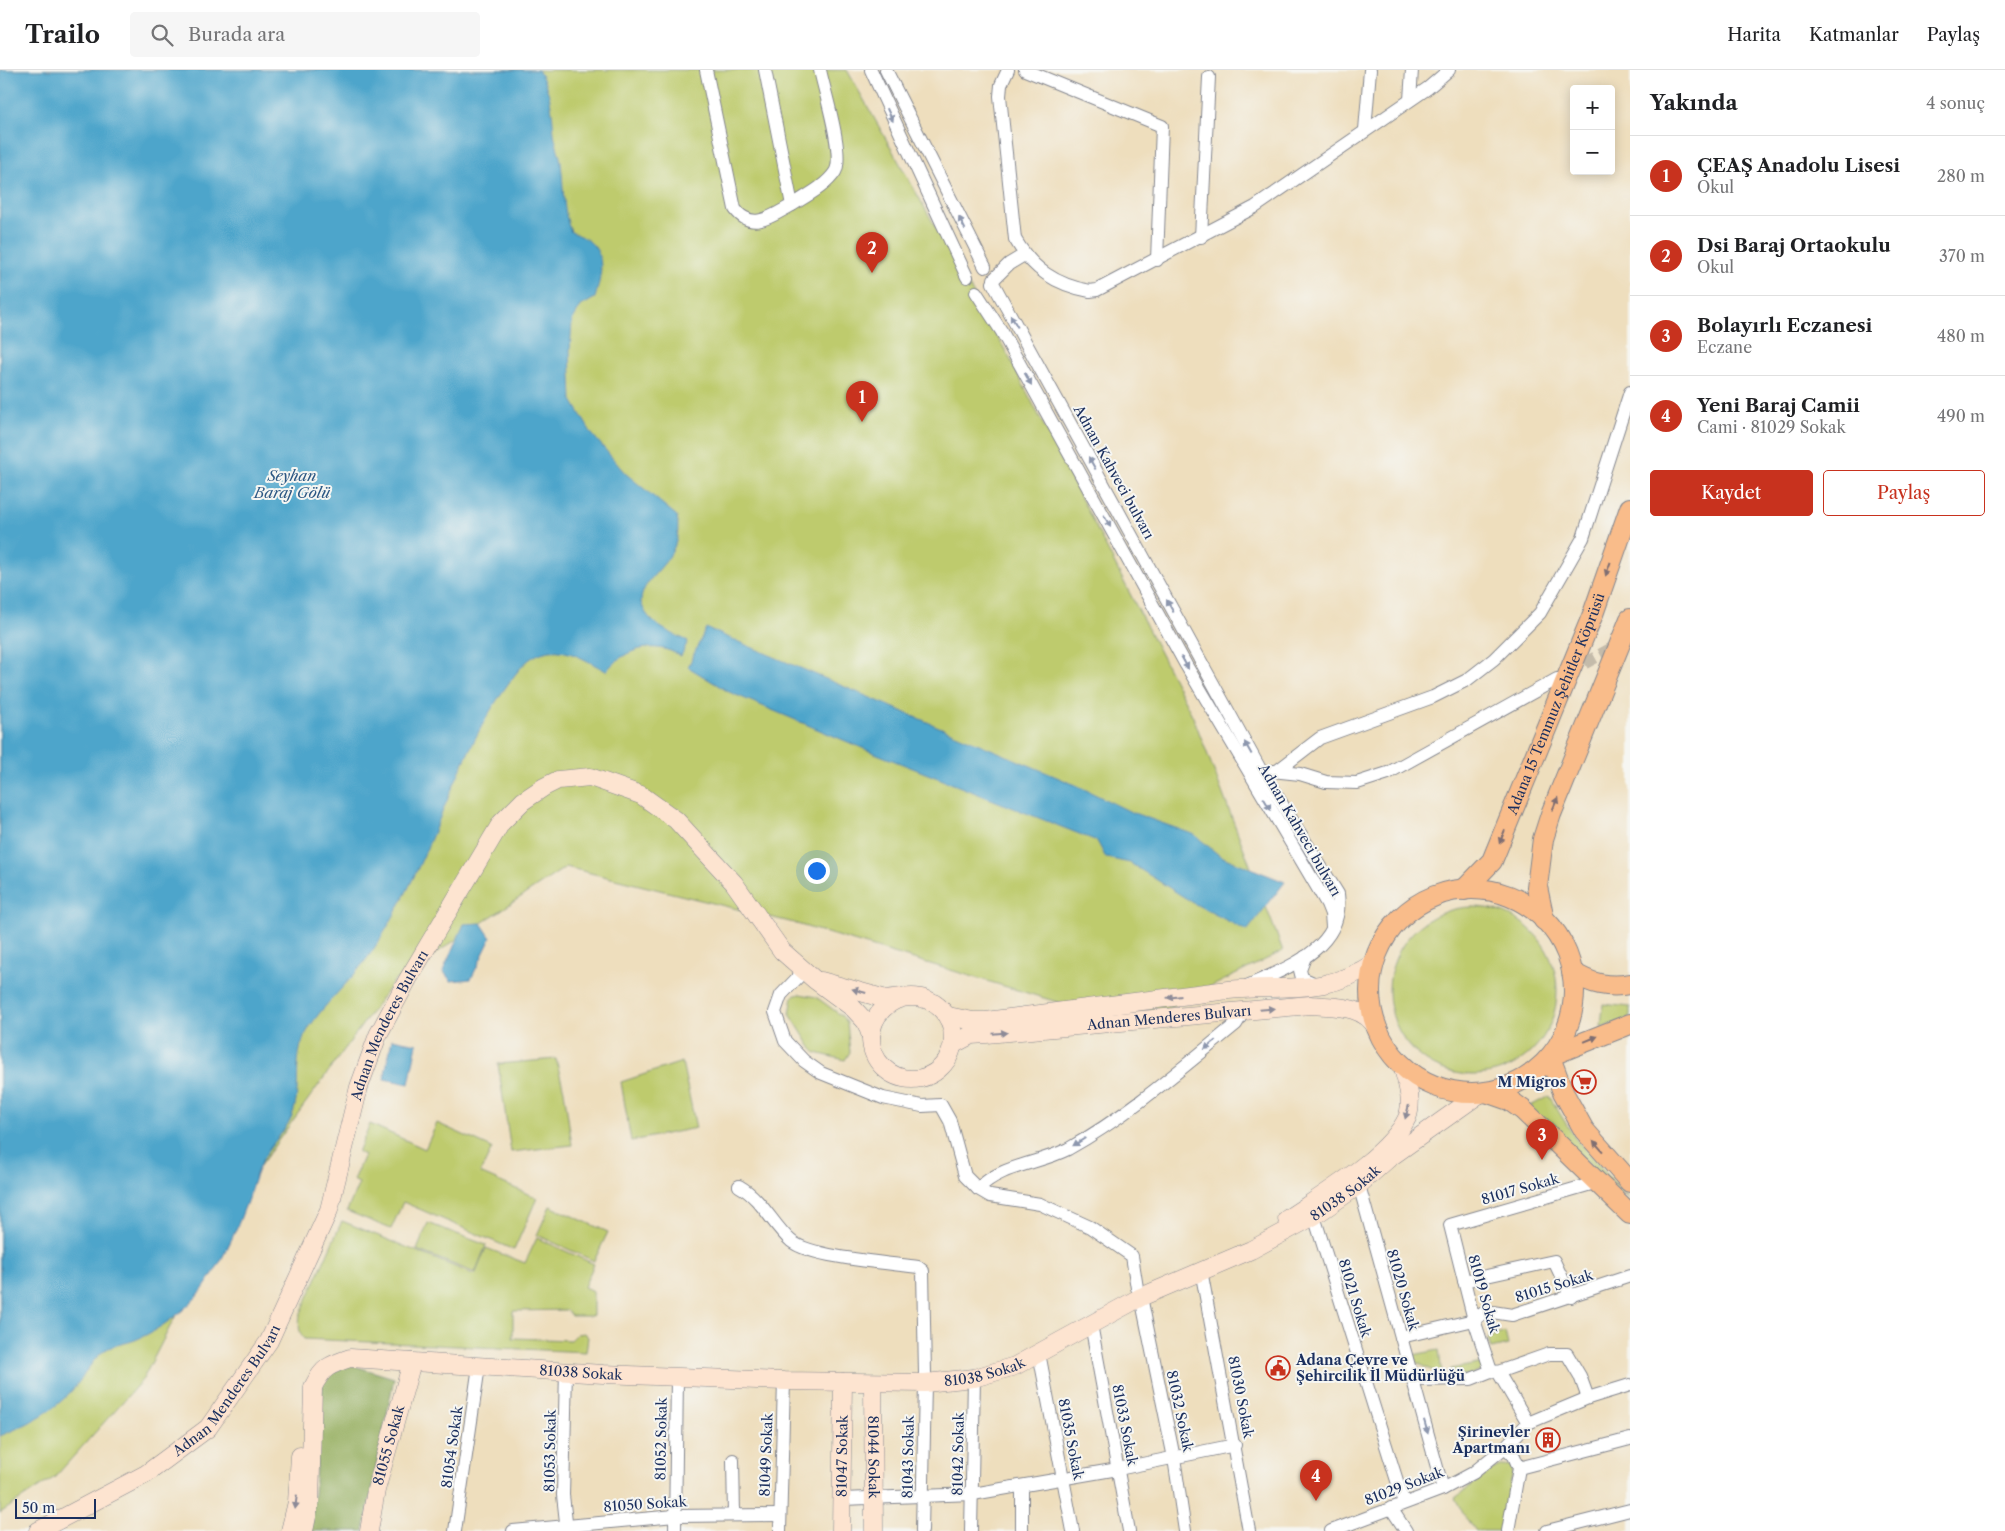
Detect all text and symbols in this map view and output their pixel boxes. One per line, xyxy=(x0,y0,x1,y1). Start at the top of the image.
search box xyxy=(130,12,480,57)
text: Trailo xyxy=(25,20,100,49)
icon: search xyxy=(148,21,176,49)
text: Burada ara xyxy=(188,23,285,46)
text: Harita xyxy=(1727,24,1781,46)
text: Katmanlar xyxy=(1809,24,1899,46)
text: Paylaş xyxy=(1927,24,1980,46)
map controls xyxy=(1570,85,1615,175)
button: + xyxy=(1570,85,1615,130)
text: Yakında xyxy=(1650,90,1738,115)
text: 4 sonuç xyxy=(1926,93,1985,113)
one-way arrow xyxy=(886,108,894,122)
button: − xyxy=(1570,130,1615,175)
text: ÇEAŞ Anadolu Lisesi xyxy=(1697,154,1900,177)
text: 1 xyxy=(1662,166,1670,186)
text: 280 m xyxy=(1937,166,1985,186)
text: Okul xyxy=(1697,177,1734,197)
one-way arrow xyxy=(958,216,966,230)
pin: 2 xyxy=(856,232,888,273)
text: Dsi Baraj Ortaokulu xyxy=(1697,234,1891,257)
text: 2 xyxy=(1661,246,1671,266)
text: 370 m xyxy=(1939,246,1985,266)
text: Okul xyxy=(1697,257,1734,277)
one-way arrow xyxy=(1010,314,1019,327)
text: Bolayırlı Eczanesi xyxy=(1697,314,1872,337)
text: 3 xyxy=(1661,326,1671,346)
text: 480 m xyxy=(1937,326,1985,346)
text: Eczane xyxy=(1697,337,1752,357)
one-way arrow xyxy=(1024,371,1032,386)
pin: 1 xyxy=(846,381,878,422)
text: Yeni Baraj Camii xyxy=(1697,394,1860,417)
street label: Adnan Kahveci bulvarı xyxy=(1069,401,1158,542)
text: 4 xyxy=(1661,406,1671,426)
text: 490 m xyxy=(1937,406,1985,426)
text: Cami · 81029 Sokak xyxy=(1697,417,1846,437)
one-way arrow xyxy=(1088,456,1096,471)
water label: Seyhan Baraj Gölü xyxy=(253,466,331,502)
button: Kaydet xyxy=(1650,470,1813,516)
button: Paylaş xyxy=(1823,470,1985,516)
one-way arrow xyxy=(1102,514,1111,527)
one-way arrow xyxy=(1604,562,1612,577)
street label: Adana 15 Temmuz Şehitler Köprüsü xyxy=(1503,590,1609,818)
one-way arrow xyxy=(1166,599,1174,613)
one-way arrow xyxy=(1181,656,1190,670)
one-way arrow xyxy=(1244,742,1253,755)
street label: Adnan Kahveci bulvarı xyxy=(1254,760,1345,900)
one-way arrow xyxy=(1262,797,1271,810)
one-way arrow xyxy=(1551,797,1559,812)
one-way arrow xyxy=(1498,830,1506,845)
your location xyxy=(804,858,830,884)
street label: Adnan Menderes Bulvarı xyxy=(347,947,432,1103)
one-way arrow xyxy=(851,986,866,994)
one-way arrow xyxy=(1166,993,1182,1001)
street label: Adnan Menderes Bulvarı xyxy=(1085,1001,1252,1034)
one-way arrow xyxy=(1259,1005,1275,1013)
one-way arrow xyxy=(993,1028,1009,1036)
one-way arrow xyxy=(1584,1035,1599,1043)
one-way arrow xyxy=(1204,1040,1217,1051)
supermarket icon: M Migros xyxy=(1571,1069,1597,1095)
place label: M Migros xyxy=(1498,1073,1566,1091)
one-way arrow xyxy=(1403,1105,1411,1120)
pin: 3 xyxy=(1526,1119,1558,1160)
one-way arrow xyxy=(1073,1137,1086,1146)
one-way arrow xyxy=(1592,1140,1604,1152)
street label: 81038 Sokak xyxy=(1307,1161,1385,1225)
street label: 81017 Sokak xyxy=(1479,1169,1562,1209)
street label: 81020 Sokak xyxy=(1383,1247,1423,1334)
street label: 81019 Sokak xyxy=(1464,1253,1504,1336)
street label: 81021 Sokak xyxy=(1335,1257,1376,1340)
street label: 81015 Sokak xyxy=(1513,1265,1596,1306)
street label: Adnan Menderes Bulvarı xyxy=(168,1322,284,1461)
place label: Adana Çevre ve Şehircilik İl Müdürlüğü xyxy=(1295,1351,1465,1385)
street label: 81038 Sokak xyxy=(943,1353,1029,1390)
street label: 81030 Sokak xyxy=(1224,1354,1258,1441)
public building icon: Adana Çevre ve Şehircilik İl Müdürlüğü xyxy=(1265,1355,1291,1381)
street label: 81038 Sokak xyxy=(539,1361,624,1384)
street label: 81032 Sokak xyxy=(1163,1369,1198,1454)
street label: 81033 Sokak xyxy=(1108,1383,1142,1468)
street label: 81052 Sokak xyxy=(651,1397,671,1480)
street label: 81035 Sokak xyxy=(1054,1397,1088,1482)
street label: 81055 Sokak xyxy=(369,1402,409,1487)
street label: 81054 Sokak xyxy=(437,1404,467,1489)
street label: 81053 Sokak xyxy=(540,1409,560,1492)
street label: 81042 Sokak xyxy=(948,1411,968,1496)
street label: 81049 Sokak xyxy=(756,1412,776,1497)
street label: 81047 Sokak xyxy=(832,1414,852,1497)
street label: 81044 Sokak xyxy=(864,1415,883,1500)
street label: 81043 Sokak xyxy=(898,1415,918,1499)
one-way arrow xyxy=(1422,1420,1430,1435)
place label: Şirinevler Apartmanı xyxy=(1452,1423,1530,1457)
building icon: Şirinevler Apartmanı xyxy=(1535,1427,1561,1453)
pin: 4 xyxy=(1300,1460,1332,1501)
street label: 81029 Sokak xyxy=(1362,1462,1447,1509)
street label: 81050 Sokak xyxy=(603,1492,688,1516)
one-way arrow xyxy=(292,1495,300,1511)
scale bar xyxy=(15,1496,96,1519)
text: 50 m xyxy=(22,1499,55,1517)

